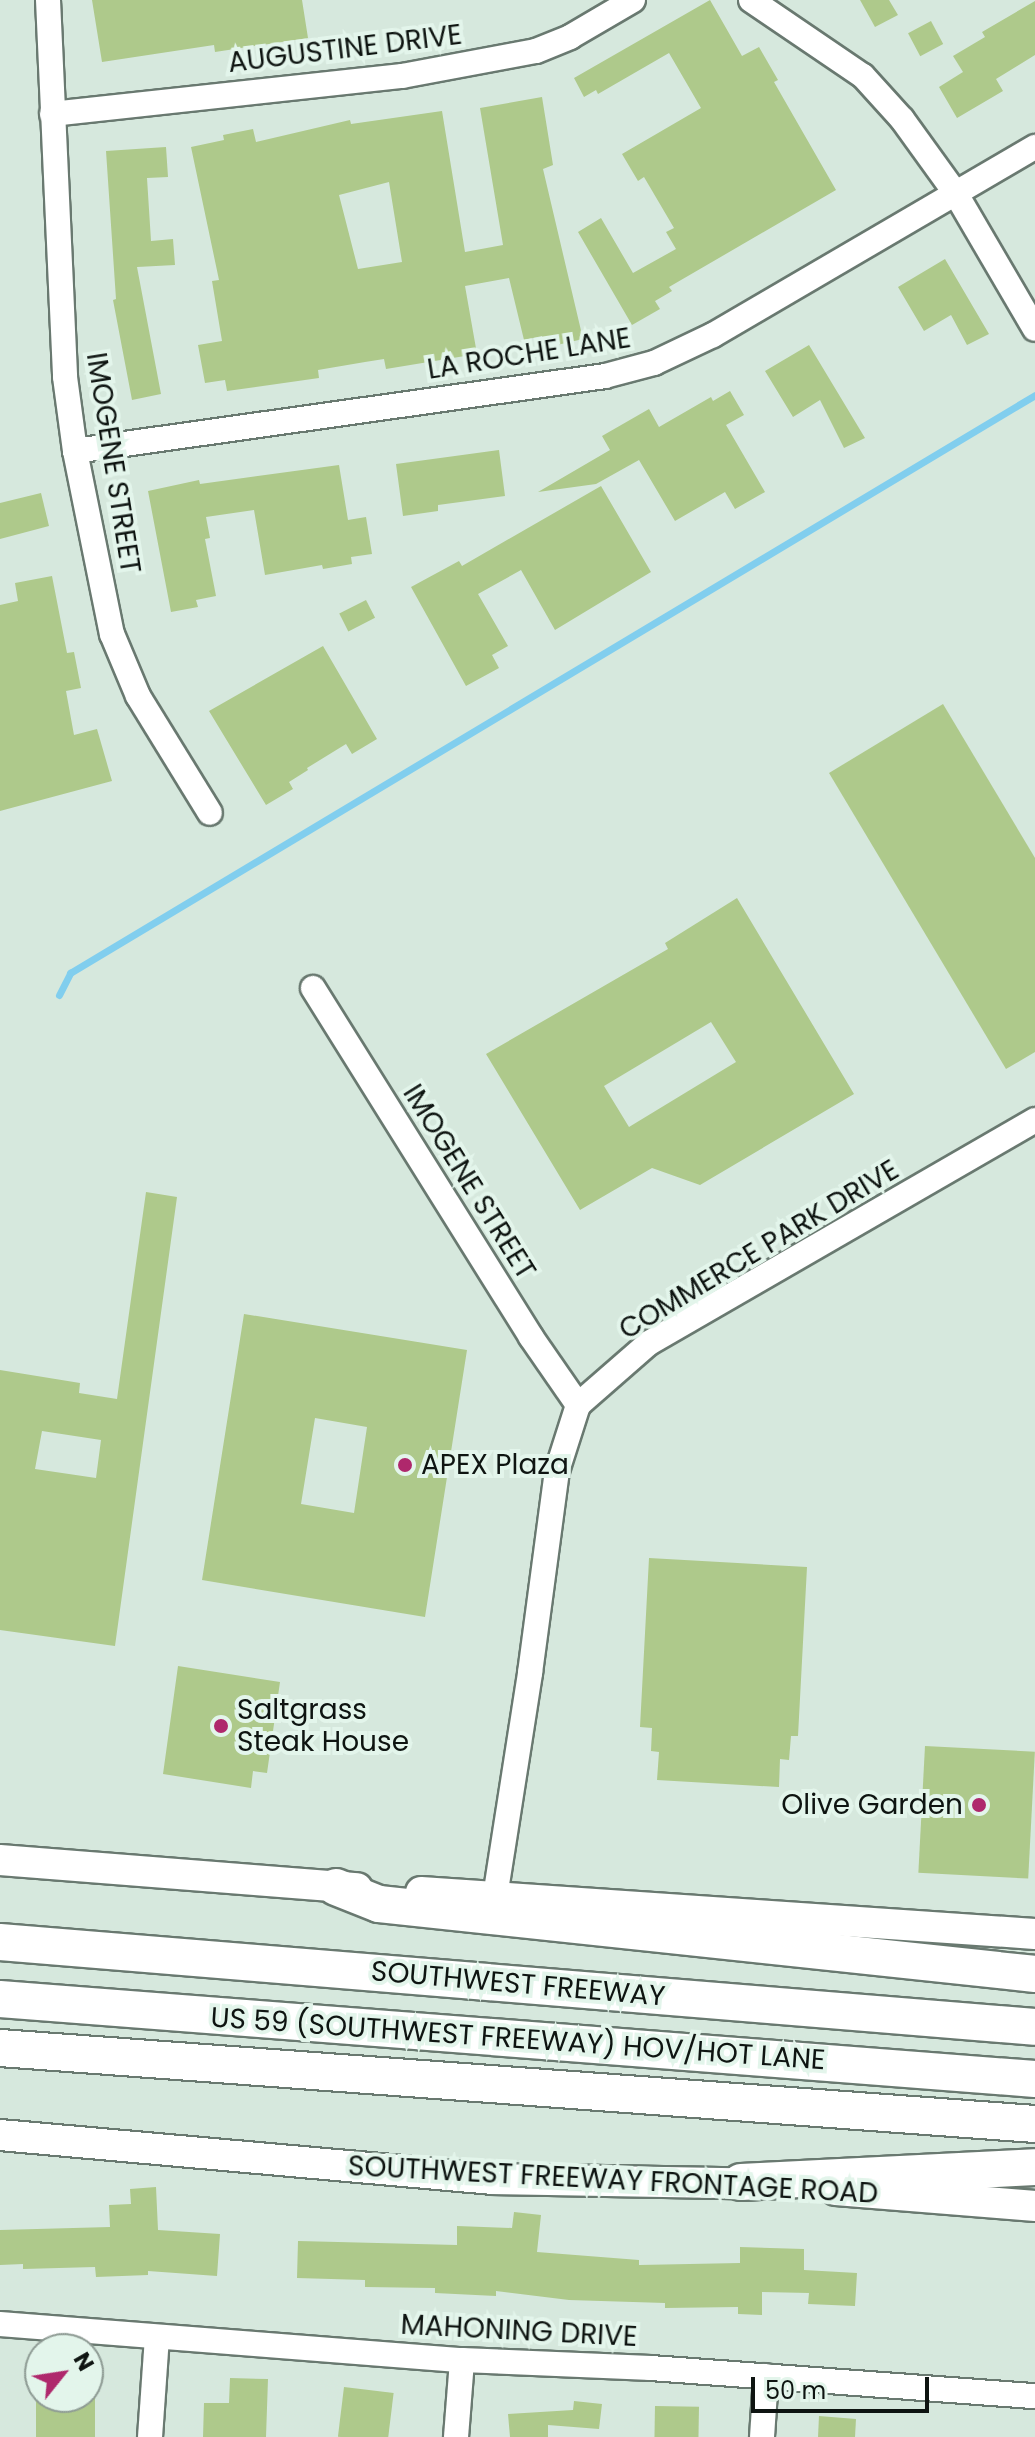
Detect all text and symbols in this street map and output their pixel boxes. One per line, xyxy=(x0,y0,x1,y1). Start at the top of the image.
street label: AUGUSTINE DRIVE xyxy=(226,18,464,80)
street label: LA ROCHE LANE xyxy=(425,321,633,387)
street label: IMOGENE STREET xyxy=(79,350,147,576)
street label: IMOGENE STREET xyxy=(396,1078,542,1286)
street label: COMMERCE PARK DRIVE xyxy=(613,1153,905,1347)
place label: APEX Plaza xyxy=(421,1448,569,1482)
marker: APEX Plaza xyxy=(396,1456,414,1474)
place label: Saltgrass Steak House xyxy=(237,1693,409,1759)
marker: Saltgrass Steak House xyxy=(212,1717,230,1735)
place label: Olive Garden xyxy=(781,1788,963,1822)
marker: Olive Garden xyxy=(970,1796,988,1814)
street label: SOUTHWEST FREEWAY xyxy=(370,1954,666,2014)
street label: US 59 (SOUTHWEST FREEWAY) HOV/HOT LANE xyxy=(210,2001,826,2077)
street label: SOUTHWEST FREEWAY FRONTAGE ROAD xyxy=(347,2149,879,2211)
street label: MAHONING DRIVE xyxy=(400,2308,638,2354)
north arrow xyxy=(24,2333,104,2413)
text: N xyxy=(66,2347,101,2377)
scale bar xyxy=(755,2361,933,2411)
text: 50 m xyxy=(765,2374,826,2407)

